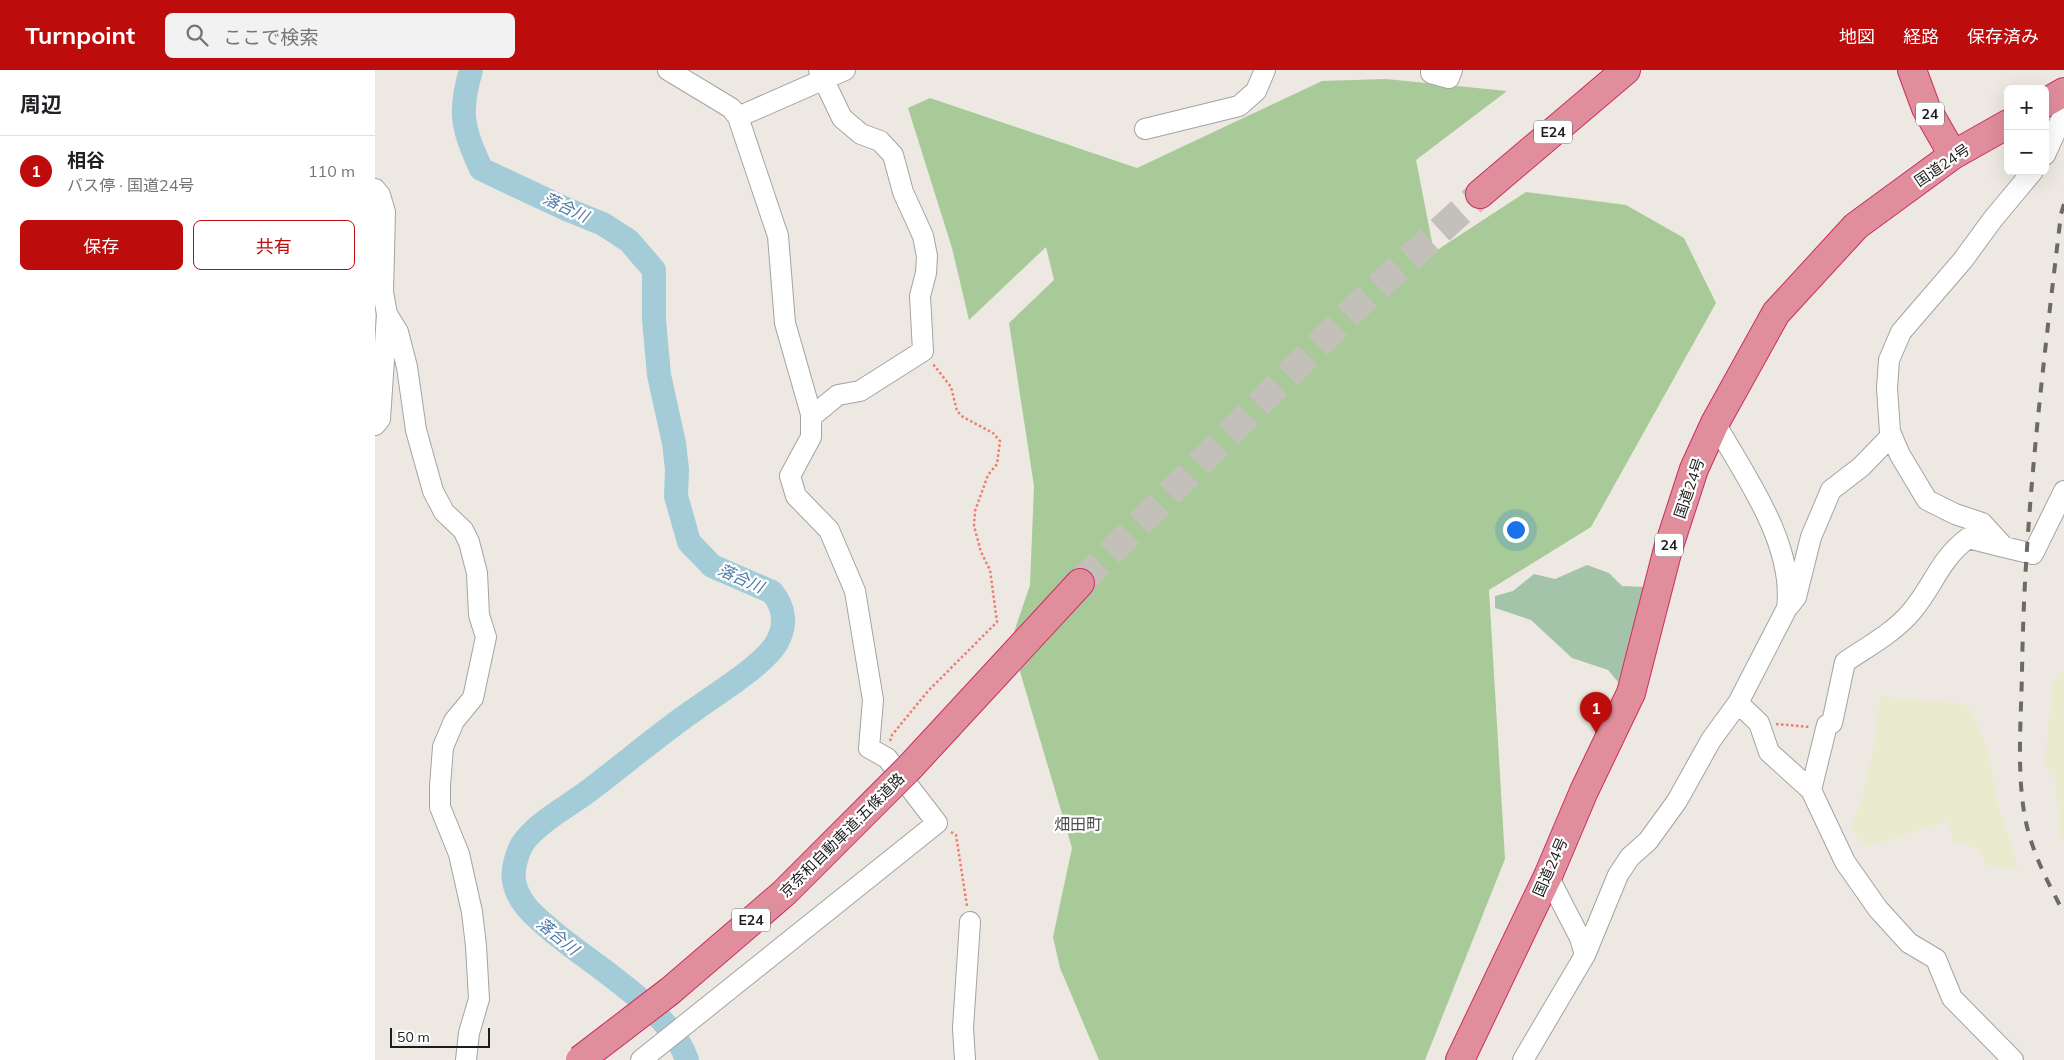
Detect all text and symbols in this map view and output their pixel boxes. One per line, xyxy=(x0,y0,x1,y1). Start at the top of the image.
search box xyxy=(165,13,515,58)
text: Turnpoint xyxy=(25,20,135,50)
icon: search xyxy=(183,21,211,49)
text: ここで検索 xyxy=(223,25,318,49)
text: 地図 xyxy=(1839,25,1875,48)
text: 経路 xyxy=(1903,25,1939,48)
text: 保存済み xyxy=(1967,25,2039,48)
map controls xyxy=(2004,85,2049,175)
button: + xyxy=(2004,85,2049,130)
text: 周辺 xyxy=(20,91,62,117)
road number: 24 xyxy=(1916,103,1944,126)
road number: E24 xyxy=(1534,121,1572,144)
button: − xyxy=(2004,130,2049,175)
street label: 国道24号 xyxy=(1911,140,1973,190)
text: 相谷 xyxy=(67,148,105,172)
text: 1 xyxy=(31,161,41,181)
text: 110 m xyxy=(308,161,355,181)
text: バス停 · 国道24号 xyxy=(67,175,194,195)
water label: 落合川 xyxy=(540,188,594,227)
button: 保存 xyxy=(20,220,183,270)
button: 共有 xyxy=(193,220,355,270)
street label: 国道24号 xyxy=(1670,455,1708,521)
your location xyxy=(1503,517,1529,543)
road number: 24 xyxy=(1655,534,1683,556)
water label: 落合川 xyxy=(715,559,769,598)
pin: 1 xyxy=(1580,692,1612,733)
street label: 京奈和自動車道;五條道路 xyxy=(776,769,908,901)
district label: 畑田町 xyxy=(1054,814,1102,834)
street label: 国道24号 xyxy=(1529,834,1571,900)
road number: E24 xyxy=(732,908,770,932)
water label: 落合川 xyxy=(533,913,584,960)
scale bar xyxy=(390,1025,490,1048)
text: 50 m xyxy=(397,1028,430,1046)

